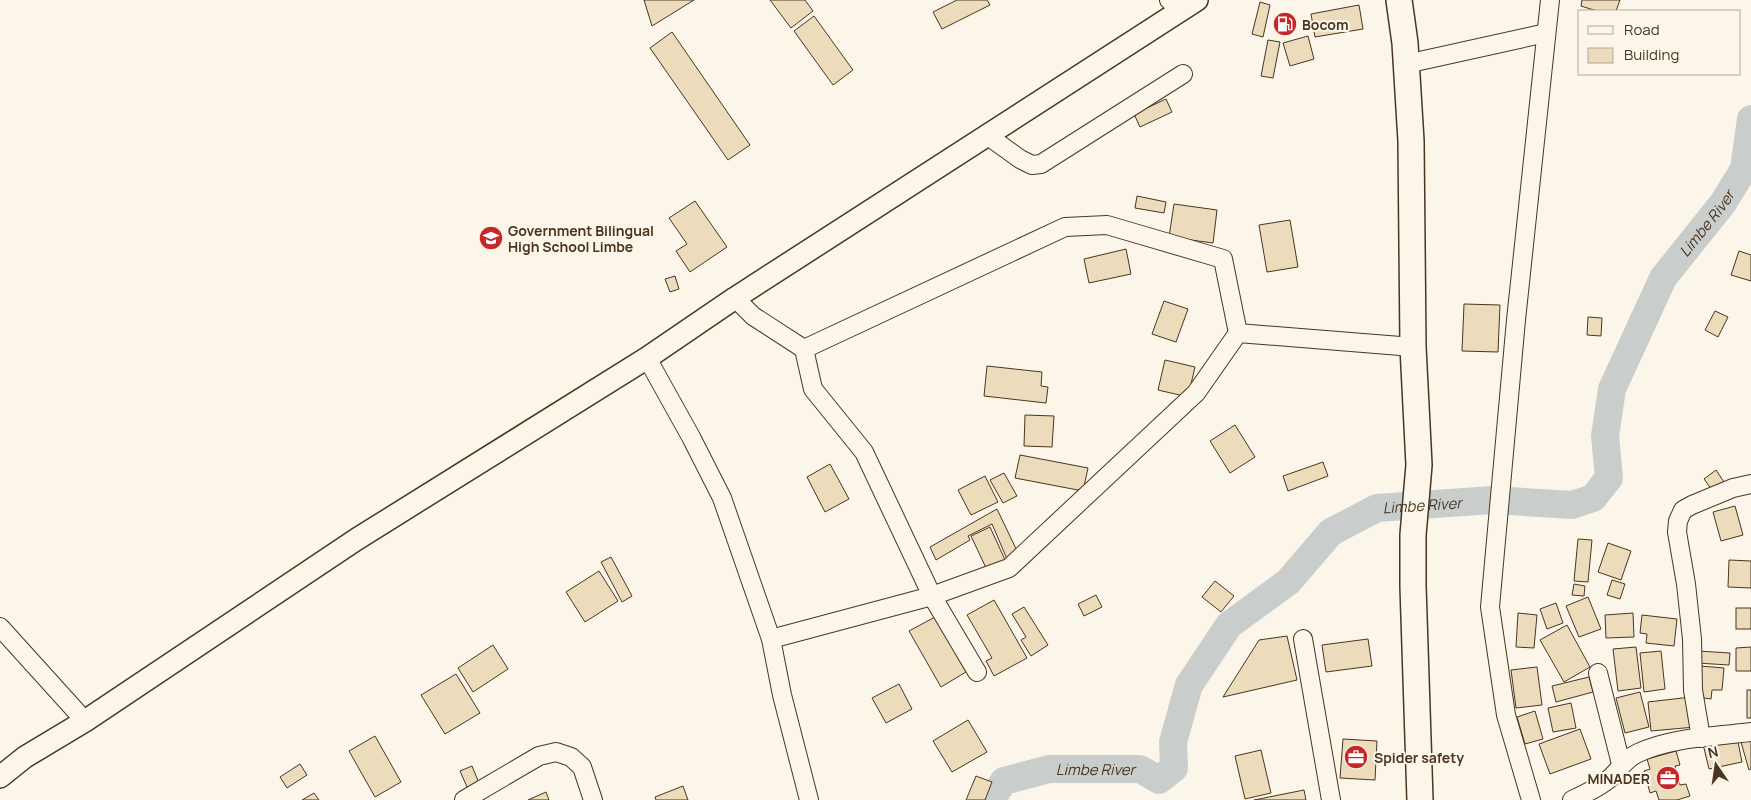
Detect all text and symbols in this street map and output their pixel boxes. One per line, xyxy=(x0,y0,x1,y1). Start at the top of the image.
legend xyxy=(1578,10,1741,75)
fuel station icon: Bocom xyxy=(1272,11,1298,37)
place label: Bocom xyxy=(1302,15,1349,34)
text: Road xyxy=(1624,19,1660,40)
text: Building xyxy=(1624,44,1679,65)
water label: Limbe River xyxy=(1674,184,1740,261)
place label: Government Bilingual High School Limbe xyxy=(508,221,654,256)
school or university icon: Government Bilingual High School Limbe xyxy=(478,225,504,251)
water label: Limbe River xyxy=(1382,492,1465,518)
north arrow xyxy=(1691,740,1741,790)
text: N xyxy=(1706,741,1720,762)
office icon: Spider safety xyxy=(1343,744,1369,770)
place label: Spider safety xyxy=(1374,748,1464,767)
water label: Limbe River xyxy=(1056,759,1138,780)
office icon: MINADER xyxy=(1655,765,1681,791)
place label: MINADER xyxy=(1587,769,1650,788)

